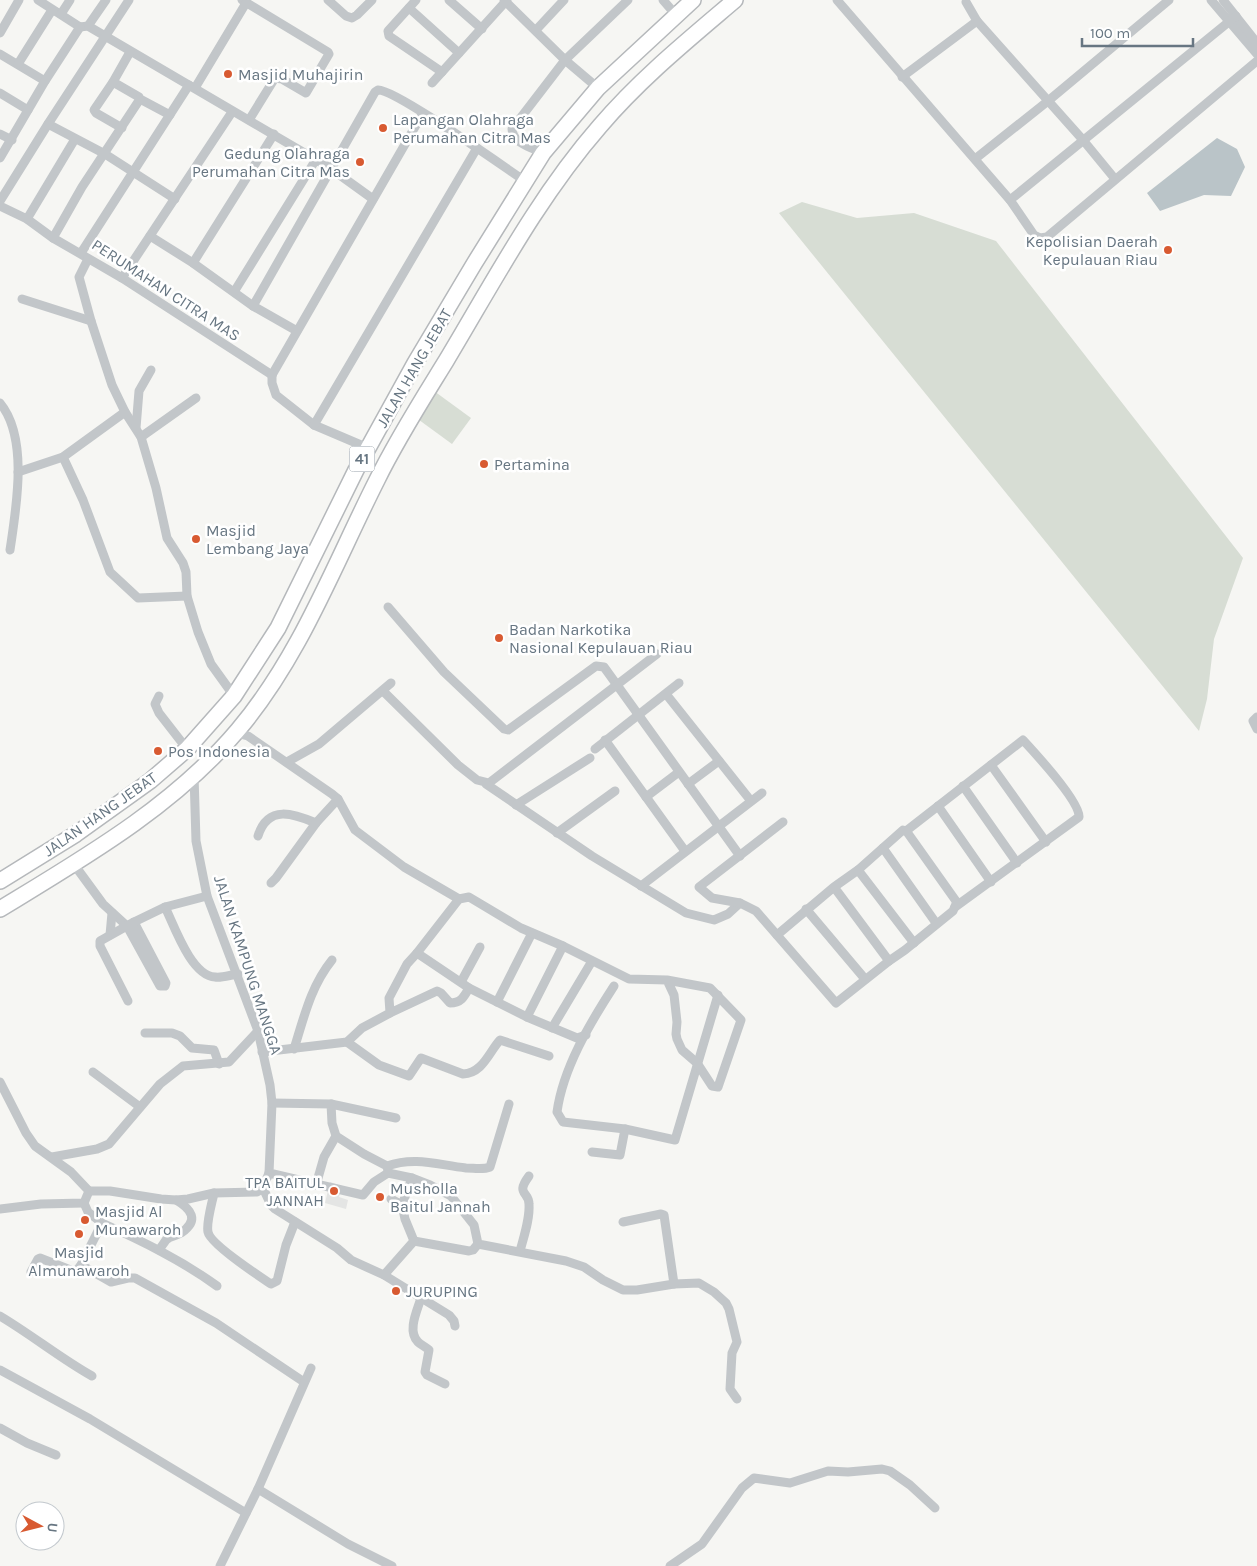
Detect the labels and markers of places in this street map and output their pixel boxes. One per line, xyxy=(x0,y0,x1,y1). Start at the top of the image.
place label: Masjid Muhajirin xyxy=(238,65,364,84)
marker: Masjid Muhajirin xyxy=(222,68,234,80)
place label: Lapangan Olahraga Perumahan Citra Mas xyxy=(393,110,551,147)
marker: Lapangan Olahraga Perumahan Citra Mas xyxy=(377,122,389,134)
place label: Gedung Olahraga Perumahan Citra Mas xyxy=(192,144,350,181)
marker: Gedung Olahraga Perumahan Citra Mas xyxy=(354,156,366,168)
place label: Kepolisian Daerah Kepulauan Riau xyxy=(1025,232,1158,269)
marker: Kepolisian Daerah Kepulauan Riau xyxy=(1162,244,1174,256)
place label: Pertamina xyxy=(494,455,570,474)
marker: Pertamina xyxy=(478,458,490,470)
place label: Masjid Lembang Jaya xyxy=(206,521,309,558)
marker: Masjid Lembang Jaya xyxy=(190,533,202,545)
place label: Badan Narkotika Nasional Kepulauan Riau xyxy=(509,620,693,657)
marker: Badan Narkotika Nasional Kepulauan Riau xyxy=(493,632,505,644)
place label: Pos Indonesia xyxy=(168,742,270,761)
marker: Pos Indonesia xyxy=(152,745,164,757)
place label: TPA BAITUL JANNAH xyxy=(245,1173,325,1210)
place label: Musholla Baitul Jannah xyxy=(390,1179,491,1216)
marker: TPA BAITUL JANNAH xyxy=(328,1185,340,1197)
marker: Musholla Baitul Jannah xyxy=(374,1191,386,1203)
place label: Masjid Al Munawaroh xyxy=(95,1202,181,1239)
marker: Masjid Al Munawaroh xyxy=(79,1214,91,1226)
marker: Masjid Almunawaroh xyxy=(73,1228,85,1240)
place label: Masjid Almunawaroh xyxy=(28,1243,130,1280)
place label: JURUPING xyxy=(406,1282,478,1301)
marker: JURUPING xyxy=(390,1285,402,1297)

